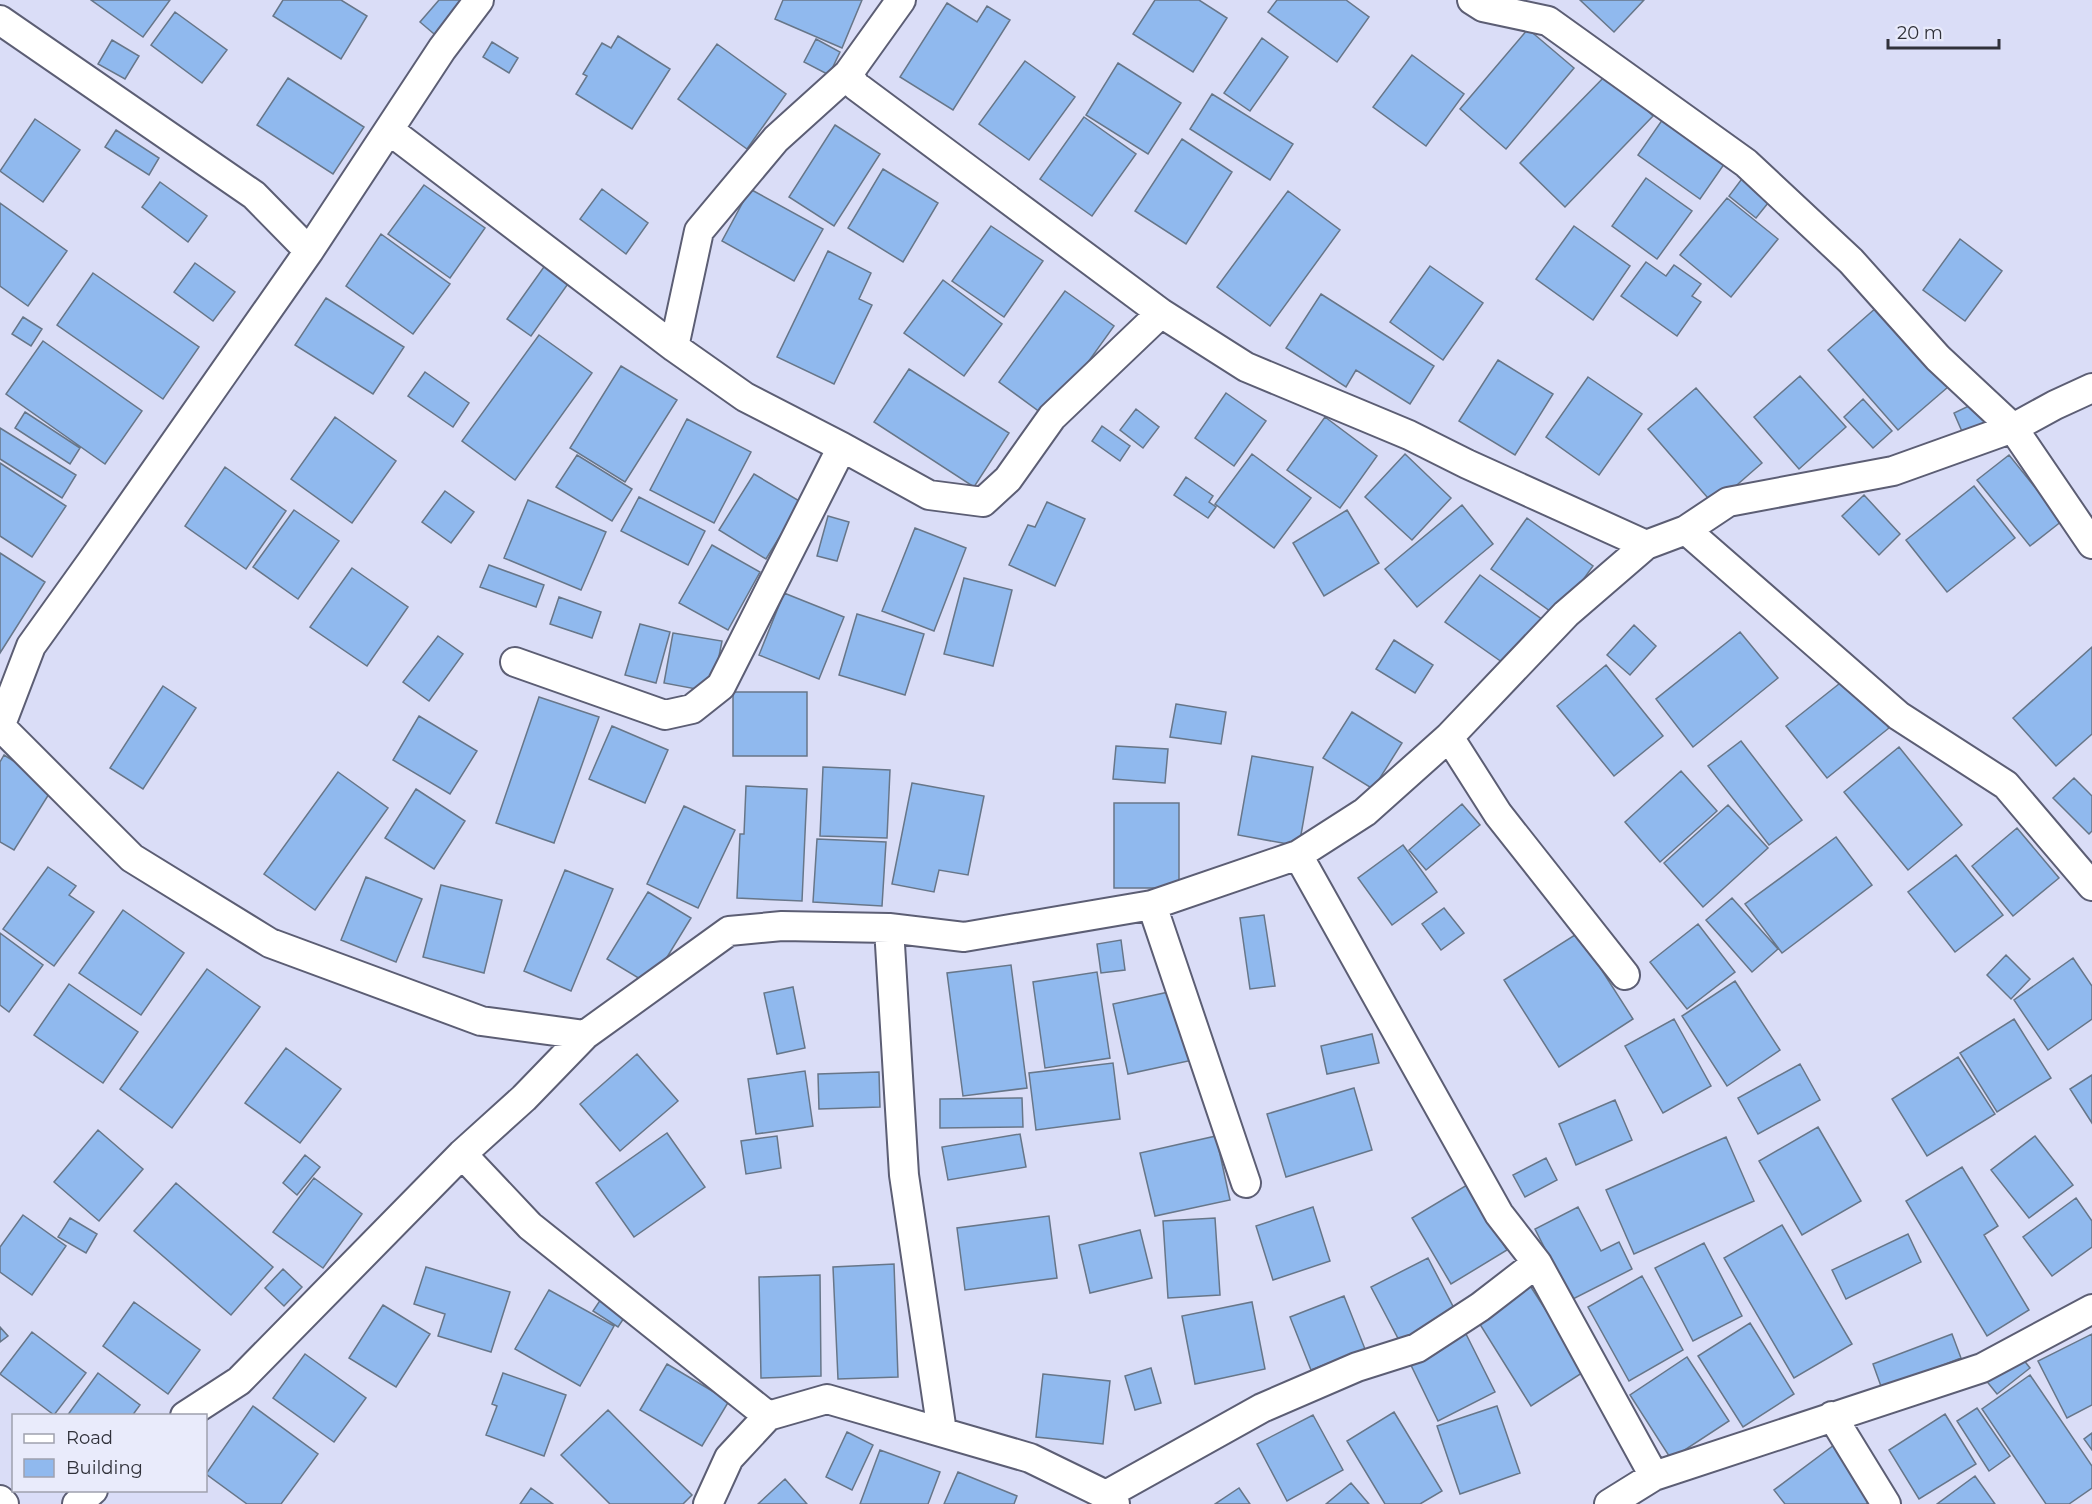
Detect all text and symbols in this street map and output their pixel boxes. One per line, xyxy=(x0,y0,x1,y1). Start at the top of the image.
scale bar xyxy=(1888,12,1999,50)
text: 20 m xyxy=(1897,22,1943,44)
legend xyxy=(12,1414,207,1492)
text: Road xyxy=(66,1427,113,1449)
text: Building xyxy=(66,1457,143,1479)

